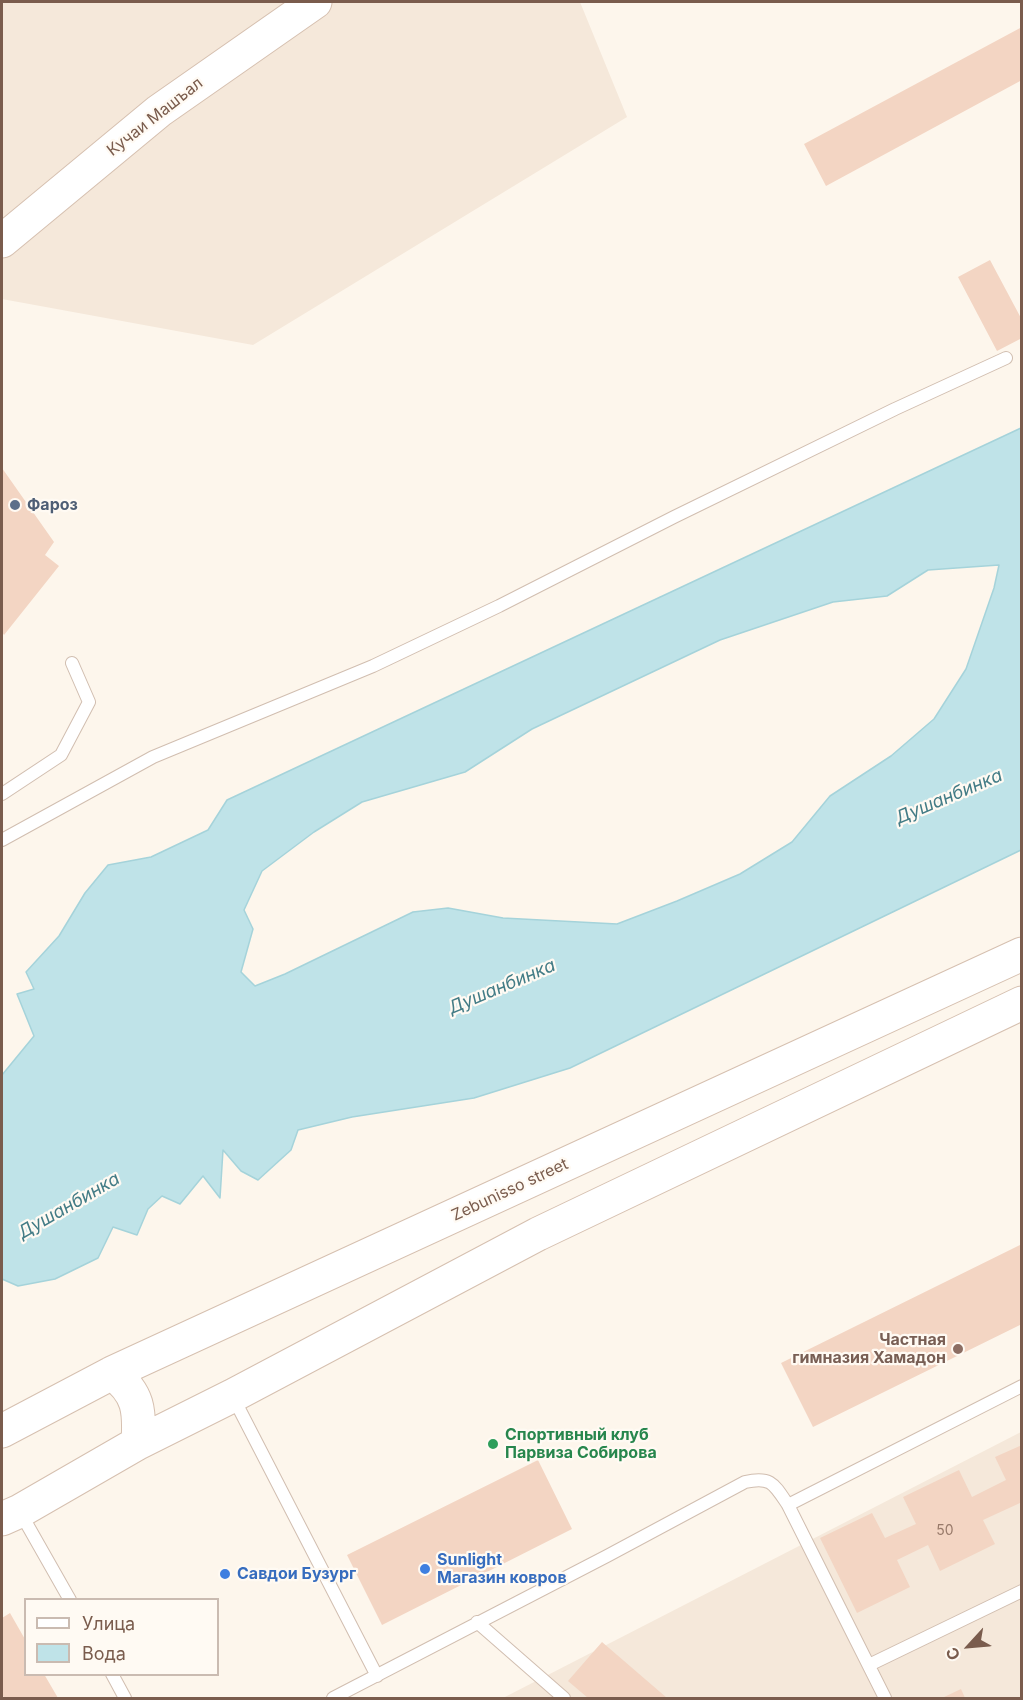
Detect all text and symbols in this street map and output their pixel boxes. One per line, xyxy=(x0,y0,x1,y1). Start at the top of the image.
street label: Кучаи Машъал xyxy=(103,74,207,160)
place label: Фароз xyxy=(27,495,78,515)
marker: Фароз xyxy=(8,498,22,512)
water label: Душанбинка xyxy=(892,765,1006,829)
water label: Душанбинка xyxy=(445,955,559,1019)
street label: Zebunisso street xyxy=(449,1155,571,1225)
water label: Душанбинка xyxy=(14,1168,124,1244)
place label: Частная гимназия Хамадон xyxy=(792,1330,946,1368)
marker: Частная гимназия Хамадон xyxy=(951,1342,965,1356)
place label: Спортивный клуб Парвиза Собирова xyxy=(505,1425,657,1463)
marker: Спортивный клуб Парвиза Собирова xyxy=(486,1437,500,1451)
house number: 50 xyxy=(936,1523,954,1539)
place label: Sunlight Магазин ковров xyxy=(437,1550,567,1588)
marker: Sunlight Магазин ковров xyxy=(418,1562,432,1576)
place label: Савдои Бузург xyxy=(237,1564,356,1584)
marker: Савдои Бузург xyxy=(218,1567,232,1581)
legend xyxy=(24,1598,219,1676)
text: Улица xyxy=(82,1613,135,1634)
north arrow xyxy=(939,1616,999,1676)
text: Вода xyxy=(82,1643,126,1664)
text: С xyxy=(941,1644,964,1664)

